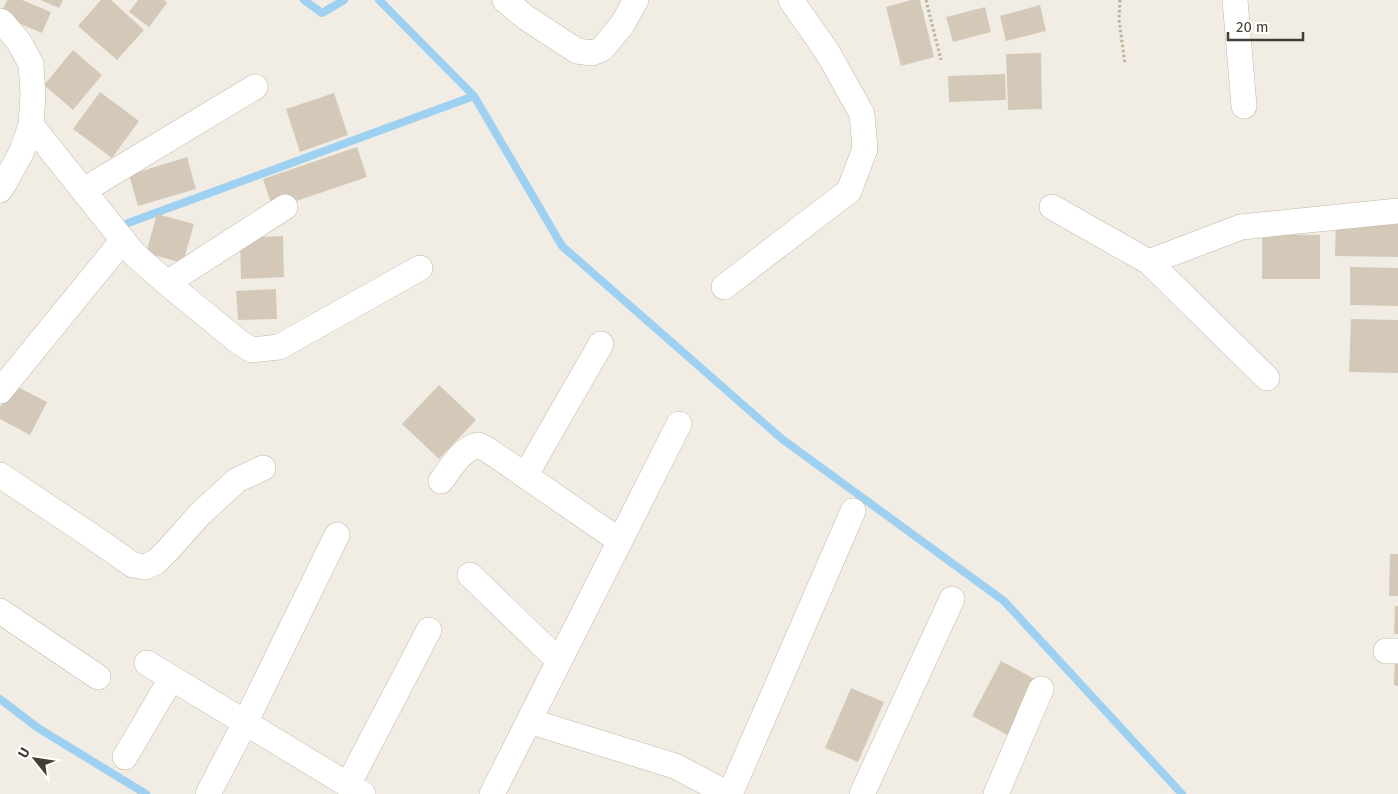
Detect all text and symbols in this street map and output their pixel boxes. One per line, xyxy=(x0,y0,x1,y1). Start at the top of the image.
scale bar xyxy=(1228,10,1303,42)
text: 20 m xyxy=(1236,18,1269,36)
north arrow xyxy=(10,734,60,784)
text: U xyxy=(15,745,34,761)

